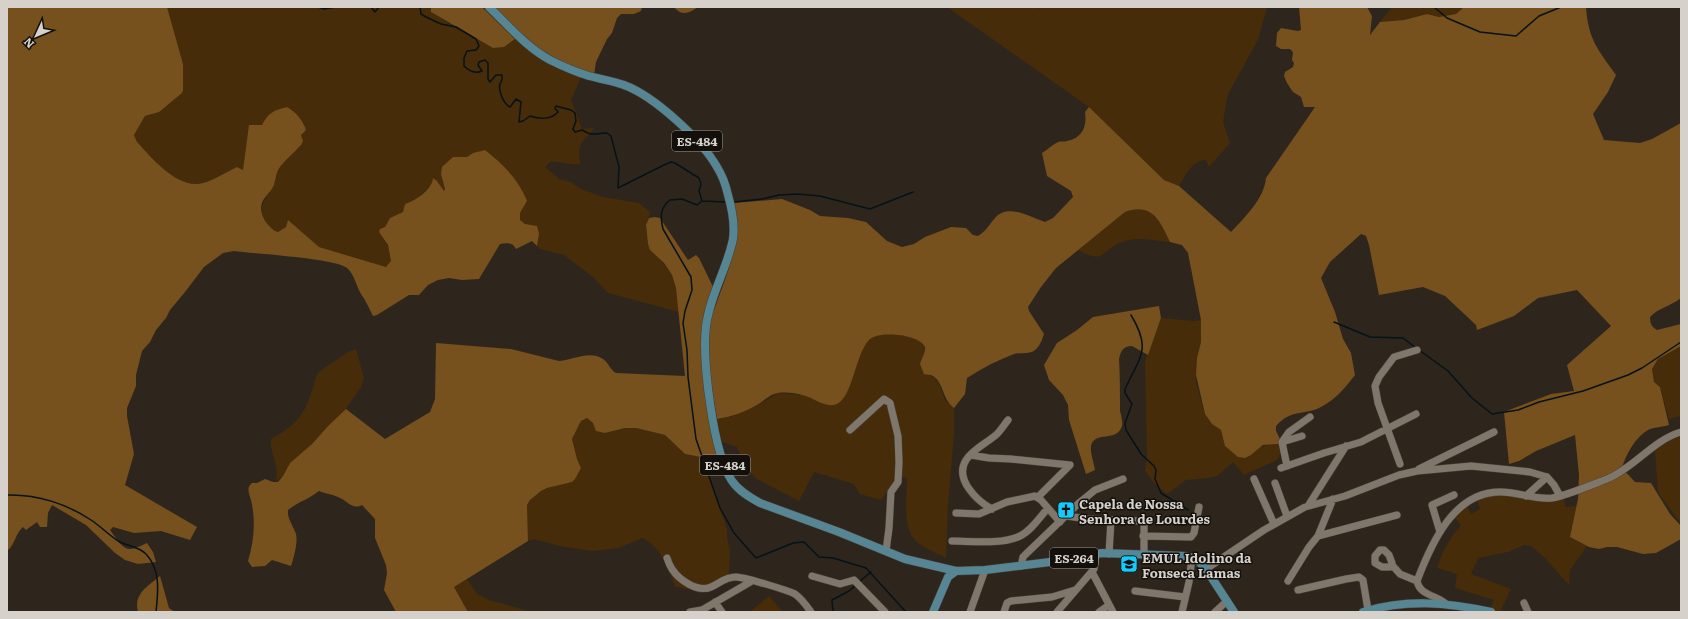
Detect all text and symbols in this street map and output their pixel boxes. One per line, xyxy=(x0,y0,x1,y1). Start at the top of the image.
north arrow xyxy=(16,16,56,56)
text: N xyxy=(19,35,37,53)
road number: ES-484 xyxy=(672,131,722,151)
road number: ES-484 xyxy=(700,455,750,475)
place label: Capela de Nossa Senhora de Lourdes xyxy=(1079,494,1211,528)
church icon: Capela de Nossa Senhora de Lourdes xyxy=(1056,500,1076,520)
road number: ES-264 xyxy=(1050,548,1098,568)
place label: EMUL Idolino da Fonseca Lamas xyxy=(1142,548,1252,582)
school or university icon: EMUL Idolino da Fonseca Lamas xyxy=(1119,554,1139,574)

